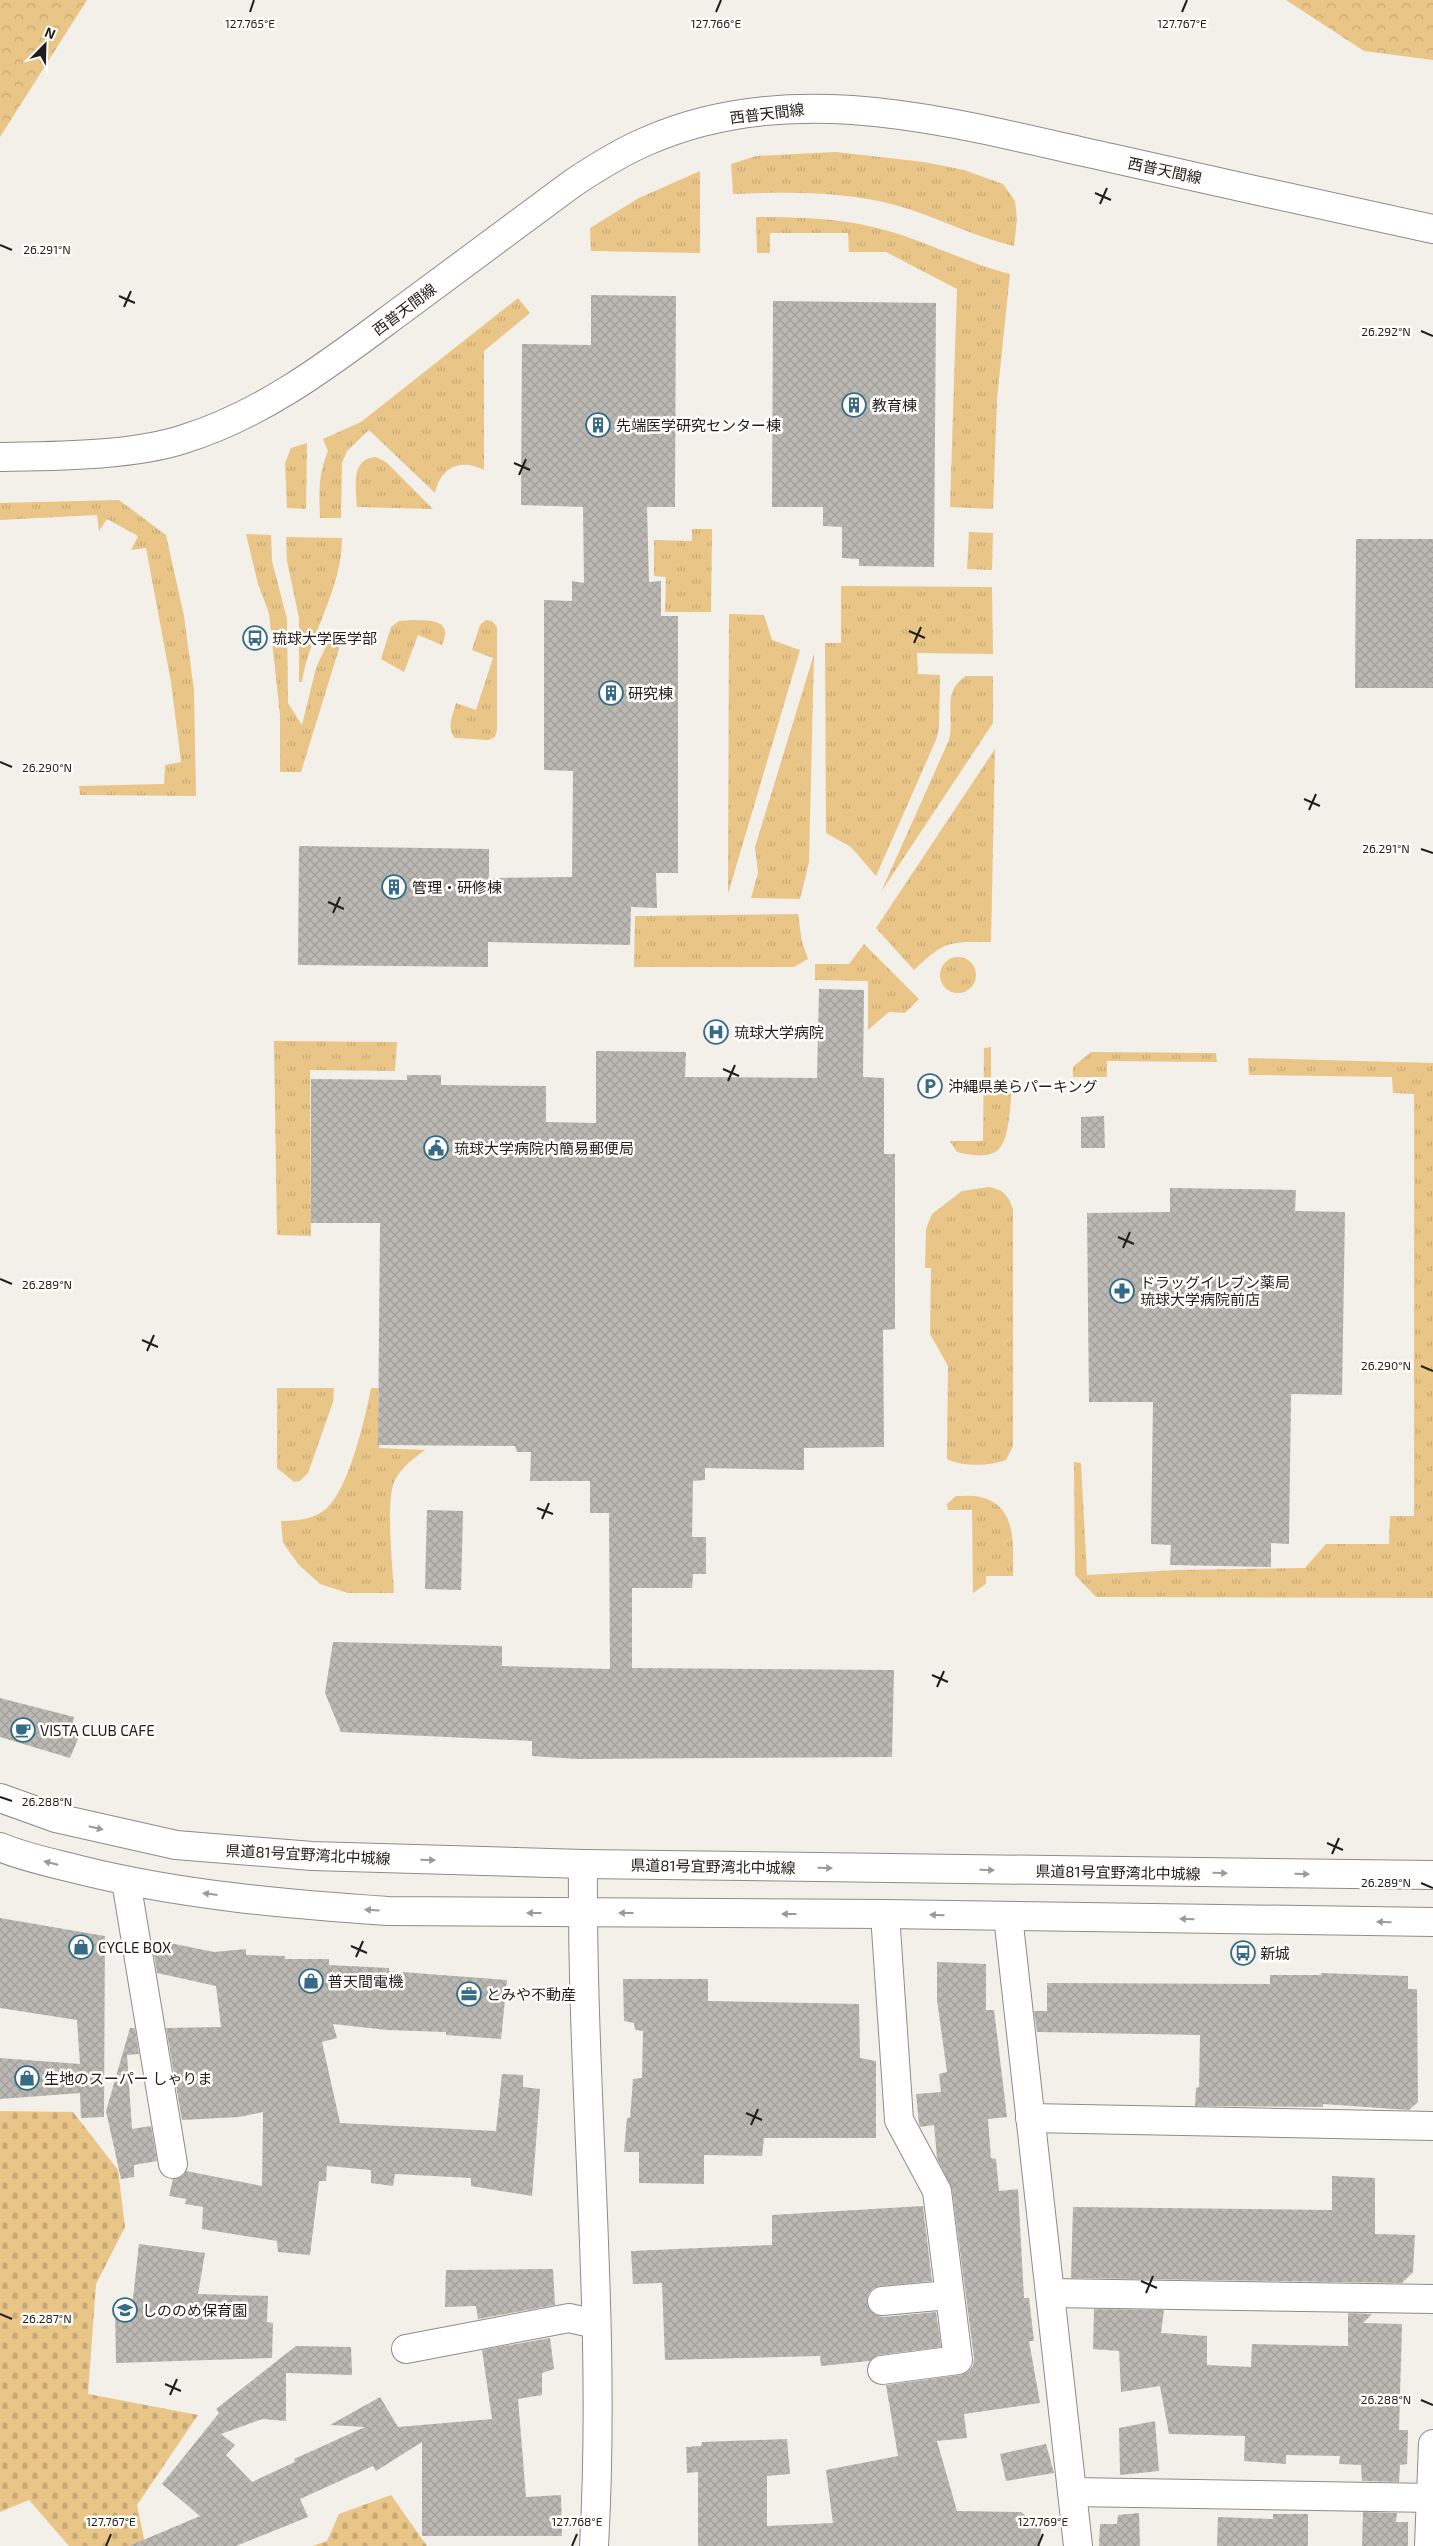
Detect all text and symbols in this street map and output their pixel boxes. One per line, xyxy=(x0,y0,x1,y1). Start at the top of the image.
text: 127.765°E xyxy=(225,16,275,30)
text: 127.766°E xyxy=(691,16,741,30)
text: 127.767°E xyxy=(1157,16,1207,30)
north arrow xyxy=(20,20,70,70)
text: N xyxy=(42,23,58,42)
street label: 西普天間線 xyxy=(729,99,805,127)
street label: 西普天間線 xyxy=(1126,153,1204,187)
text: 26.291°N xyxy=(23,242,71,256)
street label: 西普天間線 xyxy=(369,279,439,339)
text: 26.292°N xyxy=(1361,324,1411,338)
building icon: 教育棟 xyxy=(841,392,867,418)
place label: 教育棟 xyxy=(872,396,917,414)
building icon: 先端医学研究センター棟 xyxy=(585,412,611,438)
place label: 先端医学研究センター棟 xyxy=(616,416,781,434)
bus stop icon: 琉球大学医学部 xyxy=(242,625,268,651)
place label: 琉球大学医学部 xyxy=(272,629,377,647)
building icon: 研究棟 xyxy=(598,680,624,706)
place label: 研究棟 xyxy=(628,684,673,702)
text: 26.290°N xyxy=(22,760,72,774)
text: 26.291°N xyxy=(1362,841,1410,855)
building icon: 管理・研修棟 xyxy=(381,874,407,900)
place label: 管理・研修棟 xyxy=(412,878,502,896)
hospital icon: 琉球大学病院 xyxy=(703,1019,729,1045)
place label: 琉球大学病院 xyxy=(734,1023,824,1041)
parking icon: 沖縄県美らパーキング xyxy=(917,1073,943,1099)
place label: 沖縄県美らパーキング xyxy=(948,1077,1098,1095)
public building icon: 琉球大学病院内簡易郵便局 xyxy=(423,1135,449,1161)
place label: 琉球大学病院内簡易郵便局 xyxy=(454,1139,634,1157)
place label: ドラッグイレブン薬局 琉球大学病院前店 xyxy=(1140,1273,1290,1308)
text: 26.289°N xyxy=(22,1277,72,1291)
pharmacy icon: ドラッグイレブン薬局 琉球大学病院前店 xyxy=(1109,1278,1135,1304)
text: 26.290°N xyxy=(1361,1358,1411,1372)
cafe icon: VISTA CLUB CAFE xyxy=(10,1717,36,1743)
place label: VISTA CLUB CAFE xyxy=(40,1721,155,1739)
text: 26.288°N xyxy=(22,1794,72,1808)
one-way arrow xyxy=(89,1824,104,1832)
street label: 県道81号宜野湾北中城線 xyxy=(225,1841,391,1867)
one-way arrow xyxy=(421,1856,437,1864)
street label: 県道81号宜野湾北中城線 xyxy=(630,1856,796,1876)
one-way arrow xyxy=(43,1859,58,1867)
street label: 県道81号宜野湾北中城線 xyxy=(1035,1862,1201,1882)
one-way arrow xyxy=(817,1864,833,1872)
one-way arrow xyxy=(979,1866,995,1874)
one-way arrow xyxy=(1212,1869,1228,1877)
one-way arrow xyxy=(1294,1870,1310,1878)
text: 26.289°N xyxy=(1361,1875,1411,1889)
one-way arrow xyxy=(202,1890,218,1898)
one-way arrow xyxy=(363,1905,379,1913)
one-way arrow xyxy=(526,1909,542,1917)
one-way arrow xyxy=(618,1909,634,1917)
one-way arrow xyxy=(781,1910,797,1918)
one-way arrow xyxy=(929,1911,945,1919)
one-way arrow xyxy=(1179,1915,1195,1923)
one-way arrow xyxy=(1376,1917,1392,1925)
shop icon: CYCLE BOX xyxy=(68,1934,94,1960)
place label: CYCLE BOX xyxy=(98,1938,171,1956)
bus stop icon: 新城 xyxy=(1230,1940,1256,1966)
place label: 新城 xyxy=(1260,1944,1290,1962)
shop icon: 普天間電機 xyxy=(298,1968,324,1994)
place label: 普天間電機 xyxy=(328,1972,403,1990)
office icon: とみや不動産 xyxy=(456,1981,482,2007)
place label: とみや不動産 xyxy=(486,1985,576,2003)
shop icon: 生地のスーパー しゃりま xyxy=(14,2065,40,2091)
place label: 生地のスーパー しゃりま xyxy=(44,2069,212,2087)
school or university icon: しののめ保育園 xyxy=(112,2297,138,2323)
place label: しののめ保育園 xyxy=(142,2301,247,2319)
text: 26.287°N xyxy=(22,2311,72,2325)
text: 26.288°N xyxy=(1361,2392,1411,2406)
text: 127.767°E xyxy=(86,2514,136,2528)
text: 127.768°E xyxy=(552,2514,603,2528)
text: 127.769°E xyxy=(1018,2514,1068,2528)

